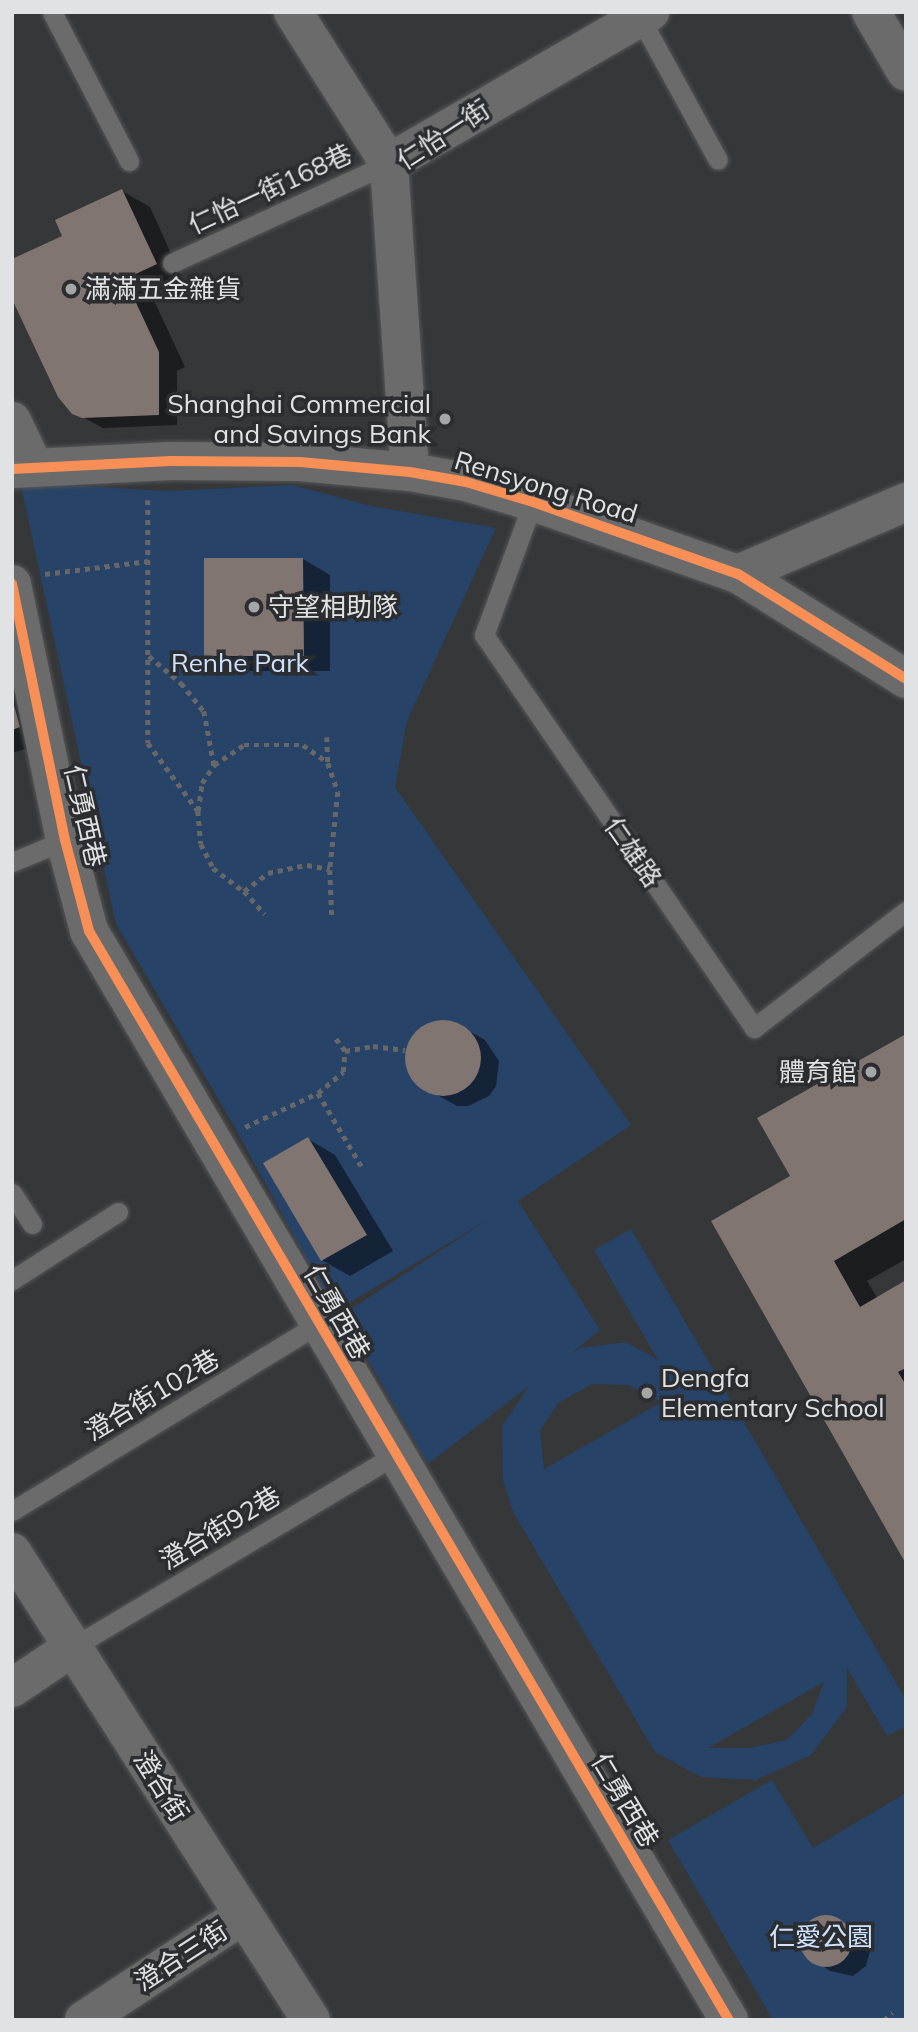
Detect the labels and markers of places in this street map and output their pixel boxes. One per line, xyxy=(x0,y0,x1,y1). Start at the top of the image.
place label: 滿滿五金雜貨 xyxy=(85,273,241,305)
marker: 滿滿五金雜貨 xyxy=(63,281,79,297)
place label: Shanghai Commercial and Savings Bank xyxy=(168,388,431,450)
marker: Shanghai Commercial and Savings Bank xyxy=(437,411,453,427)
place label: 守望相助隊 xyxy=(268,591,398,623)
marker: 守望相助隊 xyxy=(246,599,262,615)
place label: 體育館 xyxy=(779,1056,857,1088)
marker: 體育館 xyxy=(863,1064,879,1080)
place label: Dengfa Elementary School xyxy=(661,1362,885,1424)
marker: Dengfa Elementary School xyxy=(639,1385,655,1401)

